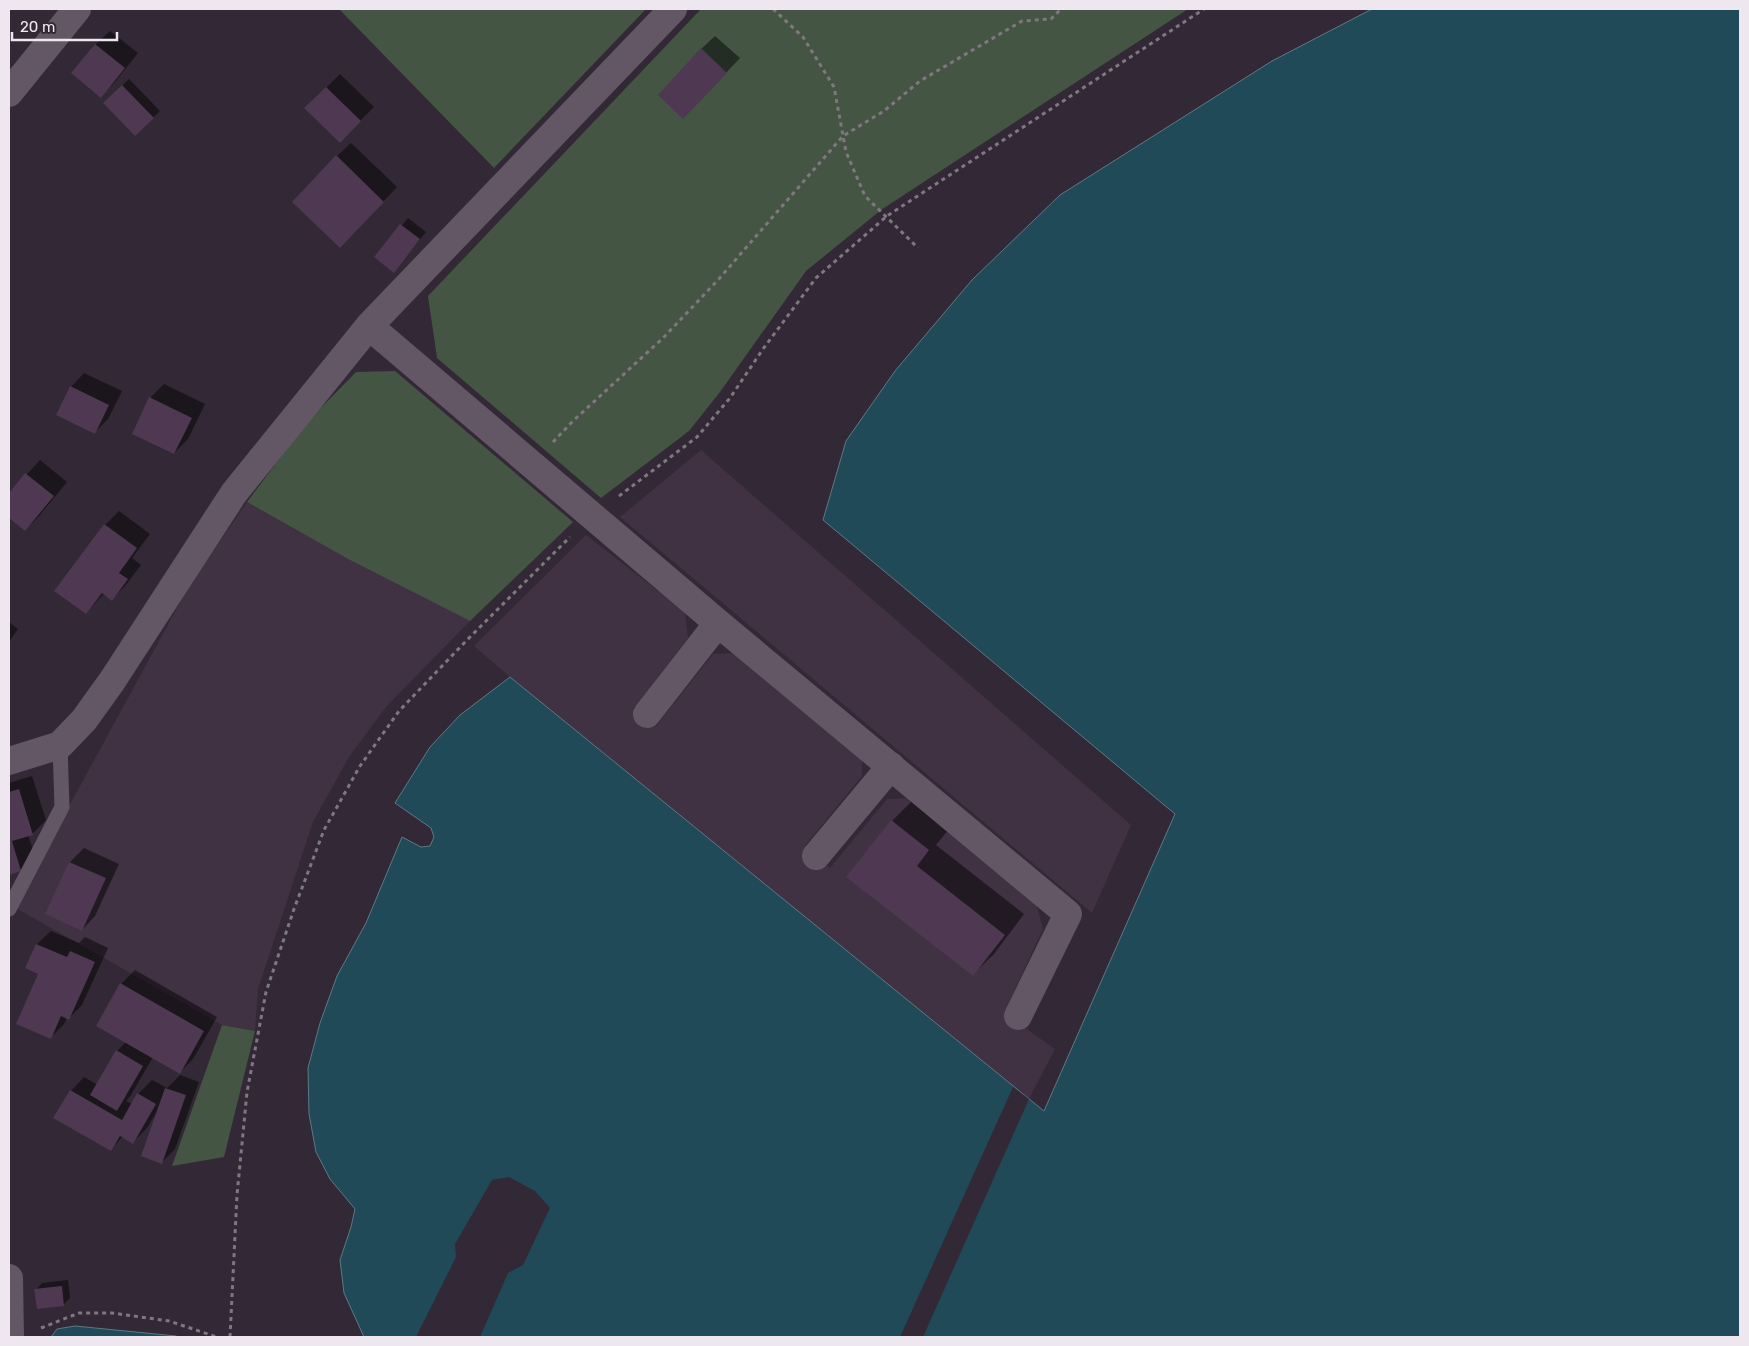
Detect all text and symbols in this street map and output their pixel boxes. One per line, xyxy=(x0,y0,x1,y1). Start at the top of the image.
scale bar xyxy=(12,10,118,42)
text: 20 m xyxy=(20,18,55,36)

